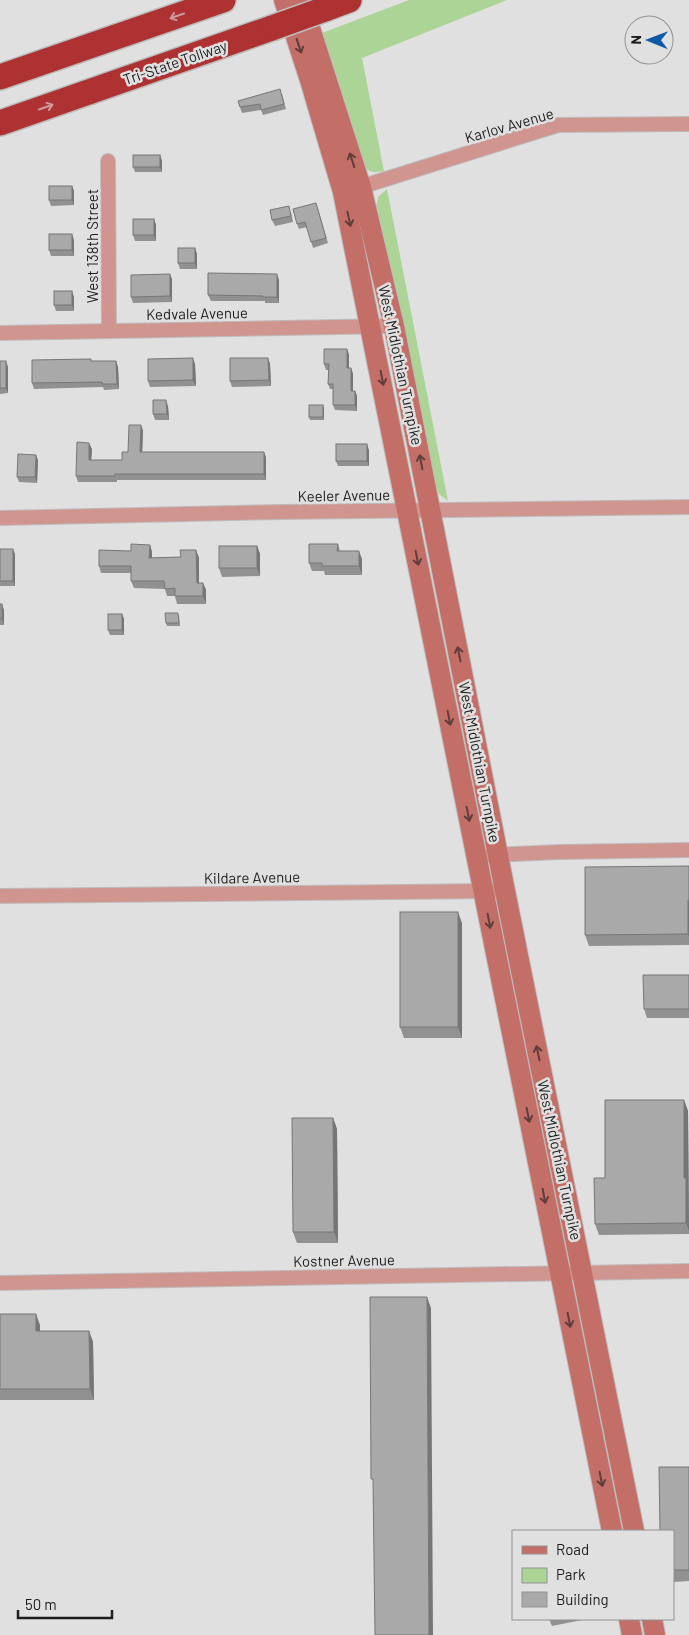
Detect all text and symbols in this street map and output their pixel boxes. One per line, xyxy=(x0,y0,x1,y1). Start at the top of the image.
one-way arrow xyxy=(170,12,186,21)
north arrow xyxy=(624,15,674,65)
text: N xyxy=(627,35,644,45)
street label: Tri-State Tollway xyxy=(121,36,229,88)
one-way arrow xyxy=(295,38,304,54)
one-way arrow xyxy=(38,102,53,111)
street label: Karlov Avenue xyxy=(463,104,555,146)
one-way arrow xyxy=(347,152,357,168)
street label: West 138th Street xyxy=(83,189,101,303)
one-way arrow xyxy=(345,211,354,227)
street label: West Midlothian Turnpike xyxy=(375,283,427,447)
street label: Kedvale Avenue xyxy=(146,303,248,323)
one-way arrow xyxy=(377,370,387,386)
one-way arrow xyxy=(415,454,425,470)
street label: Keeler Avenue xyxy=(298,485,390,505)
one-way arrow xyxy=(413,550,422,566)
one-way arrow xyxy=(453,646,463,662)
street label: West Midlothian Turnpike xyxy=(456,680,504,844)
one-way arrow xyxy=(445,709,454,725)
one-way arrow xyxy=(464,806,473,822)
street label: Kildare Avenue xyxy=(204,867,300,887)
one-way arrow xyxy=(485,913,494,929)
one-way arrow xyxy=(533,1045,542,1061)
street label: West Midlothian Turnpike xyxy=(534,1078,586,1242)
one-way arrow xyxy=(524,1106,533,1122)
one-way arrow xyxy=(540,1188,549,1204)
street label: Kostner Avenue xyxy=(293,1250,395,1270)
one-way arrow xyxy=(565,1311,574,1327)
one-way arrow xyxy=(597,1471,606,1487)
legend xyxy=(512,1530,674,1620)
text: Road xyxy=(556,1540,589,1558)
text: Park xyxy=(556,1565,586,1583)
scale bar xyxy=(18,1588,111,1620)
text: Building xyxy=(556,1590,609,1608)
text: 50 m xyxy=(25,1595,57,1613)

